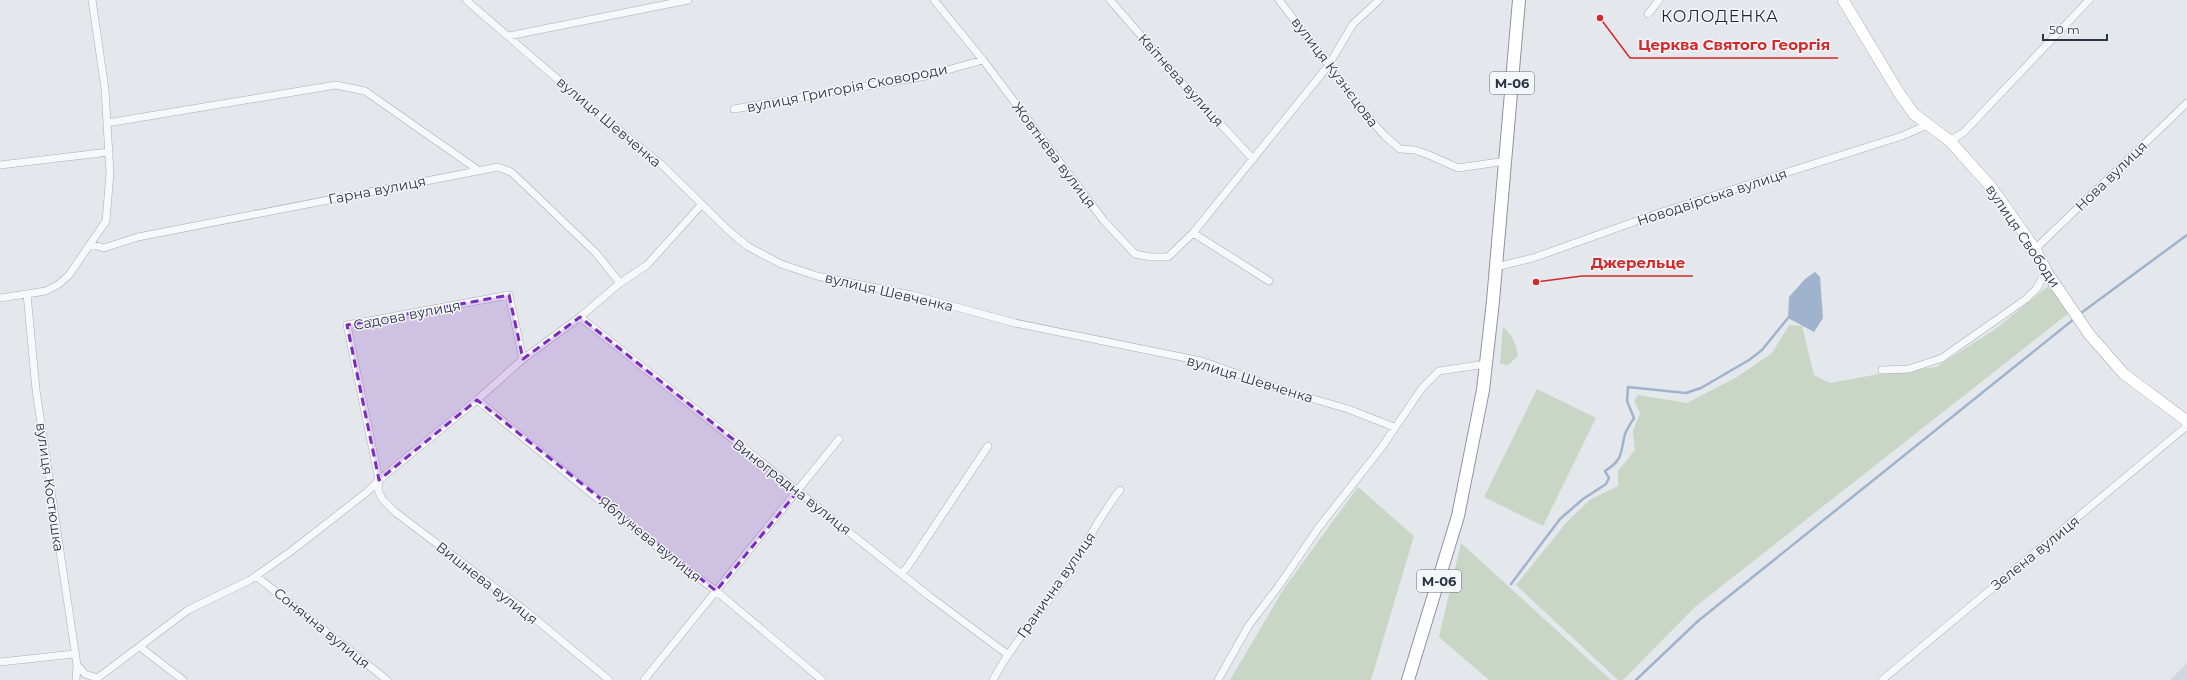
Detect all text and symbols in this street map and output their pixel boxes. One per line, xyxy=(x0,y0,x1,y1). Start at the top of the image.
district label: КОЛОДЕНКА xyxy=(1661,7,1779,26)
street label: вулиця Кузнєцова xyxy=(1288,13,1382,131)
scale bar xyxy=(2043,16,2107,42)
text: 50 m xyxy=(2049,22,2080,37)
street label: Квітнева вулиця xyxy=(1134,30,1228,130)
callout: Церква Святого Георгія xyxy=(1630,31,1838,58)
text: Церква Святого Георгія xyxy=(1638,35,1830,54)
street label: вулиця Григорія Сковороди xyxy=(745,60,949,116)
road number: М-06 xyxy=(1490,72,1534,94)
street label: вулиця Шевченка xyxy=(553,73,665,171)
street label: Жовтнева вулиця xyxy=(1008,98,1100,212)
street label: Нова вулиця xyxy=(2071,137,2151,215)
street label: Новодвірська вулиця xyxy=(1635,164,1789,230)
street label: Гарна вулиця xyxy=(327,172,427,208)
street label: вулиця Свободи xyxy=(1982,181,2064,291)
callout: Джерельце xyxy=(1582,249,1693,276)
text: Джерельце xyxy=(1591,253,1685,272)
street label: вулиця Шевченка xyxy=(823,268,955,316)
street label: Садова вулиця xyxy=(352,296,462,334)
street label: вулиця Шевченка xyxy=(1185,351,1315,407)
street label: вулиця Костюшка xyxy=(32,421,68,553)
street label: Виноградна вулиця xyxy=(729,435,855,539)
street label: Яблунева вулиця xyxy=(595,492,705,586)
street label: Зелена вулиця xyxy=(1987,512,2083,594)
street label: Гранична вулиця xyxy=(1013,529,1099,641)
street label: Вишнева вулиця xyxy=(433,538,541,628)
road number: М-06 xyxy=(1417,570,1461,592)
street label: Сонячна вулиця xyxy=(270,584,374,672)

